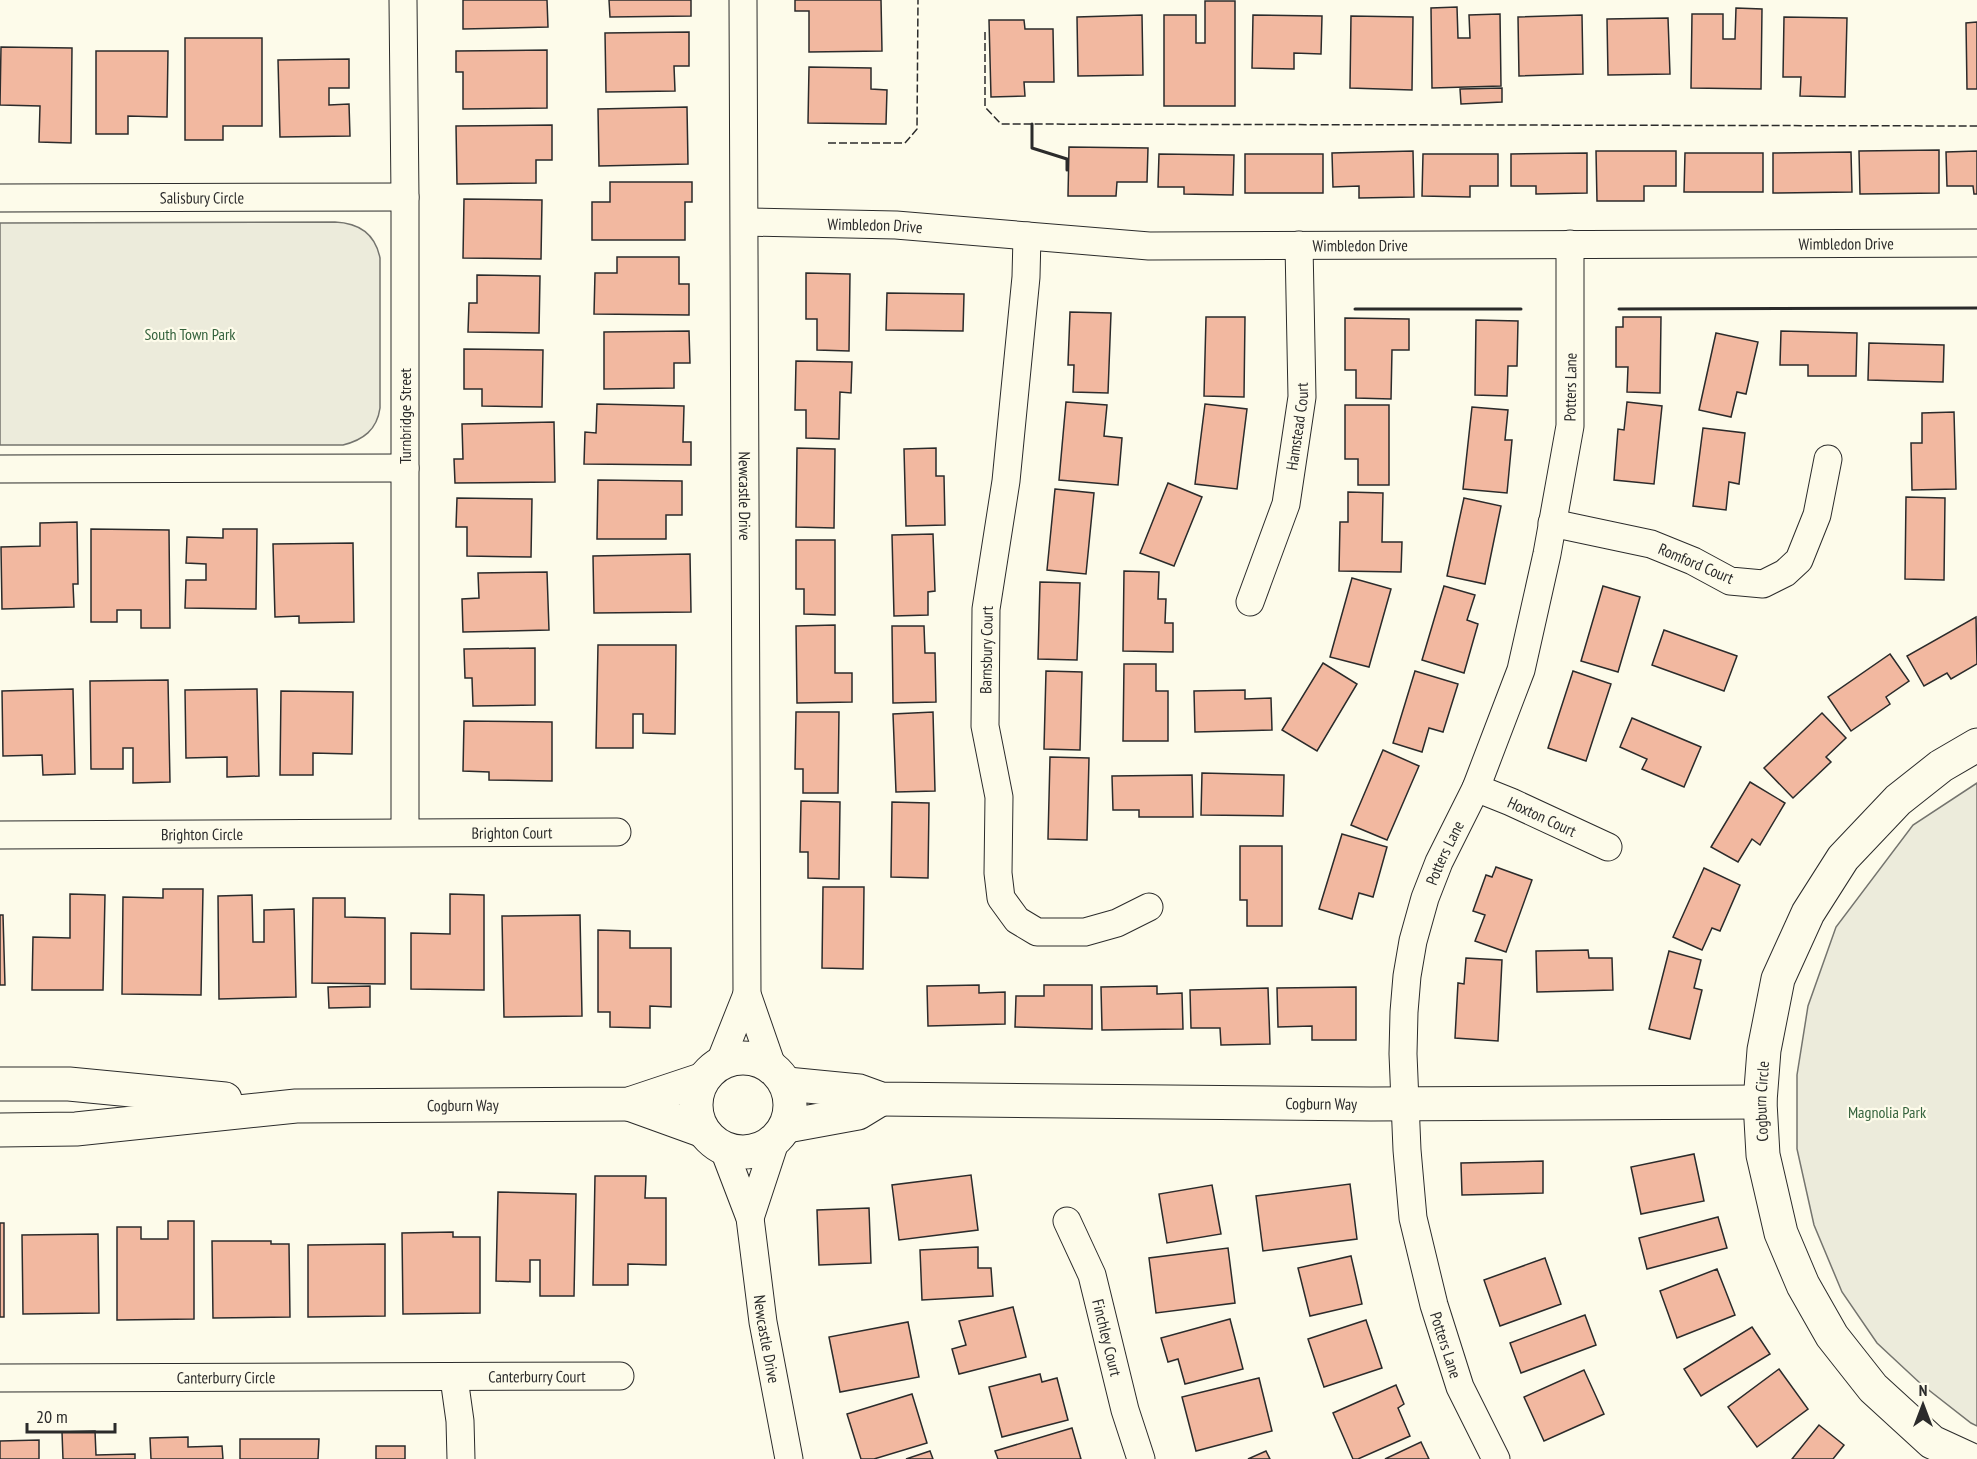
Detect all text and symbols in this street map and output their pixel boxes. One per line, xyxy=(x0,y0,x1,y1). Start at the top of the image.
street label: Salisbury Circle xyxy=(160,187,244,208)
street label: Wimbledon Drive xyxy=(827,214,923,237)
street label: Wimbledon Drive xyxy=(1798,233,1894,254)
street label: Wimbledon Drive xyxy=(1312,235,1408,255)
park label: South Town Park xyxy=(144,324,236,344)
street label: Potters Lane xyxy=(1559,353,1581,421)
street label: Turnbridge Street xyxy=(395,367,415,464)
street label: Hamstead Court xyxy=(1281,382,1312,471)
street label: Newcastle Drive xyxy=(735,451,755,541)
street label: Romford Court xyxy=(1655,538,1737,588)
street label: Barnsbury Court xyxy=(975,605,997,694)
street label: Hoxton Court xyxy=(1505,792,1580,841)
street label: Potters Lane xyxy=(1421,817,1468,888)
street label: Brighton Court xyxy=(471,822,553,843)
street label: Brighton Circle xyxy=(161,824,243,844)
street label: Cogburn Circle xyxy=(1750,1060,1773,1142)
street label: Cogburn Way xyxy=(1285,1093,1357,1114)
street label: Cogburn Way xyxy=(427,1095,499,1115)
park label: Magnolia Park xyxy=(1848,1102,1927,1122)
street label: Newcastle Drive xyxy=(750,1294,784,1385)
street label: Finchley Court xyxy=(1088,1297,1127,1379)
street label: Potters Lane xyxy=(1426,1309,1466,1381)
street label: Canterburry Court xyxy=(488,1366,586,1386)
street label: Canterburry Circle xyxy=(177,1367,275,1387)
north arrow xyxy=(1893,1375,1953,1435)
text: N xyxy=(1919,1380,1927,1400)
scale bar xyxy=(27,1396,116,1434)
text: 20 m xyxy=(36,1405,68,1428)

